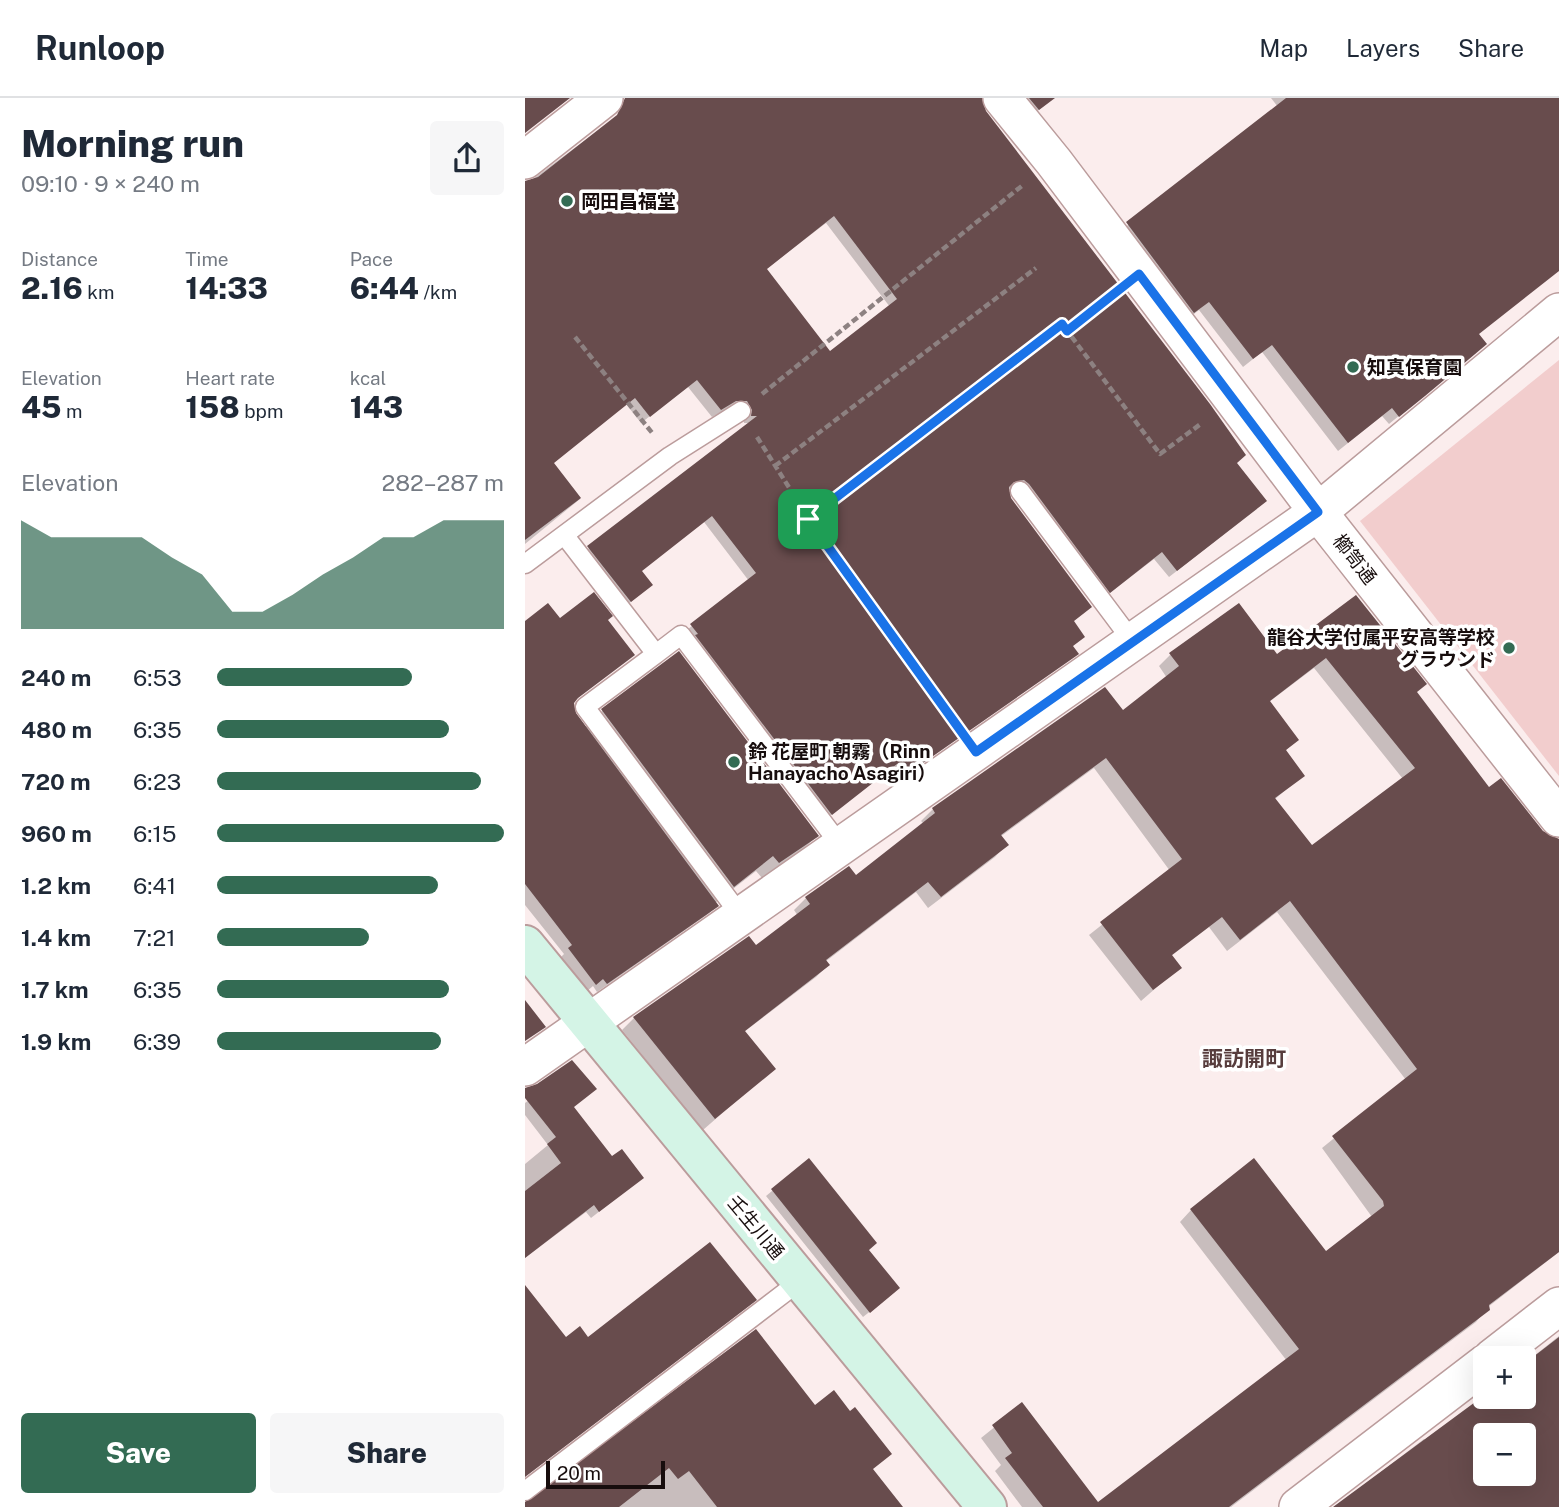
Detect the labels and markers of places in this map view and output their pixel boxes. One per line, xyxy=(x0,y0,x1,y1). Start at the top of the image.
place label: 岡田昌福堂 xyxy=(581,190,676,212)
marker: 岡田昌福堂 xyxy=(559,193,575,209)
place label: 知真保育園 xyxy=(1367,356,1462,378)
marker: 知真保育園 xyxy=(1345,359,1361,375)
pin xyxy=(778,489,838,549)
place label: 龍谷大学付属平安高等学校 グラウンド xyxy=(1267,626,1495,670)
marker: 龍谷大学付属平安高等学校 グラウンド xyxy=(1501,640,1517,656)
place label: 鈴 花屋町 朝霧（Rinn Hanayacho Asagiri） xyxy=(748,740,936,784)
marker: 鈴 花屋町 朝霧（Rinn Hanayacho Asagiri） xyxy=(726,754,742,770)

